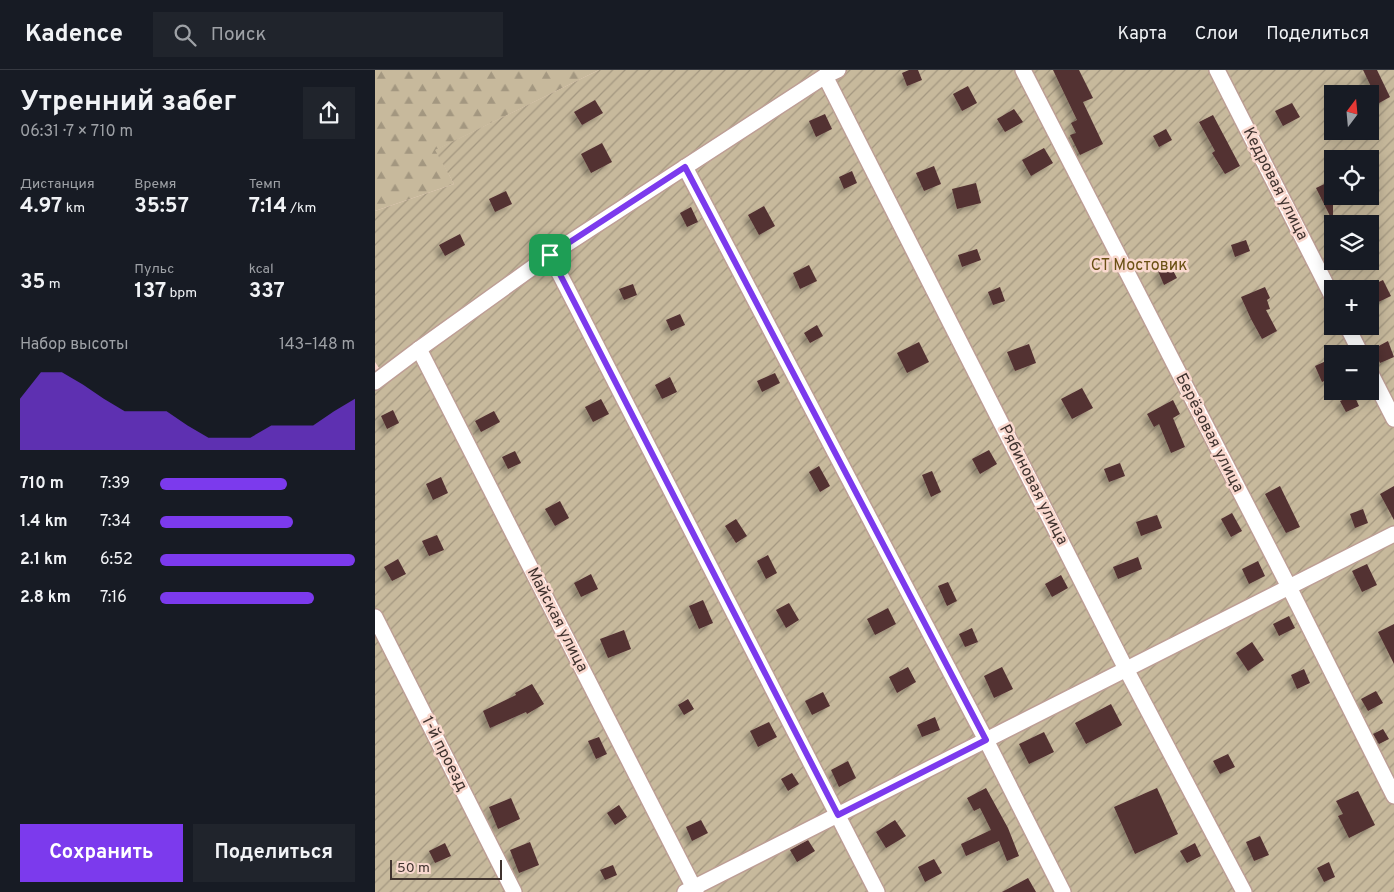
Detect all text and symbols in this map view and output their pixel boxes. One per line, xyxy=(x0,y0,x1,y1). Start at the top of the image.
search box xyxy=(153,12,503,57)
text: Kadence xyxy=(25,20,123,50)
icon: search xyxy=(171,21,199,49)
text: Поиск xyxy=(211,23,266,47)
text: Карта xyxy=(1117,23,1167,46)
text: Слои xyxy=(1195,23,1238,46)
text: Поделиться xyxy=(1266,23,1369,46)
text: Утренний забег xyxy=(20,85,236,121)
north arrow xyxy=(1324,85,1379,140)
map controls xyxy=(1324,85,1379,400)
button: share xyxy=(303,87,355,139)
text: 06:31 · 7 × 710 m xyxy=(20,122,133,142)
street label: Кедровая улица xyxy=(1238,124,1312,244)
button: locate xyxy=(1324,150,1379,205)
text: Дистанция xyxy=(20,176,95,193)
text: Время xyxy=(134,176,176,193)
text: Темп xyxy=(249,176,281,193)
text: 4.97 xyxy=(20,193,62,220)
text: 35:57 xyxy=(134,193,189,220)
text: 7:14 xyxy=(249,193,287,220)
text: km xyxy=(62,200,85,217)
text: /km xyxy=(287,200,316,217)
button: layers xyxy=(1324,215,1379,270)
pin xyxy=(529,234,571,276)
icon: arrive xyxy=(536,241,564,269)
park label: СТ Мостовик xyxy=(1091,256,1187,276)
text: Пульс xyxy=(134,261,174,278)
text: kcal xyxy=(249,261,274,278)
text: 35 xyxy=(20,269,45,296)
text: m xyxy=(45,276,61,293)
text: 137 xyxy=(134,278,166,305)
text: 337 xyxy=(249,278,285,305)
button: + xyxy=(1324,280,1379,335)
text: bpm xyxy=(166,285,197,302)
text: Набор высоты xyxy=(20,335,128,355)
text: 143–148 m xyxy=(279,335,355,355)
button: − xyxy=(1324,345,1379,400)
street label: Берёзовая улица xyxy=(1170,370,1248,496)
street label: Рябиновая улица xyxy=(994,421,1072,549)
text: 710 m xyxy=(20,474,64,494)
text: 7:39 xyxy=(100,474,130,494)
text: 1.4 km xyxy=(20,512,68,532)
text: 7:34 xyxy=(100,512,131,532)
text: 2.1 km xyxy=(20,550,67,570)
text: 6:52 xyxy=(100,550,133,570)
street label: Майская улица xyxy=(522,564,592,676)
text: 2.8 km xyxy=(20,588,71,608)
text: 7:16 xyxy=(100,588,127,608)
street label: 1-й проезд xyxy=(417,713,471,795)
button: Сохранить xyxy=(20,824,183,882)
button: Поделиться xyxy=(193,824,355,882)
scale bar xyxy=(390,857,503,880)
text: 50 m xyxy=(397,860,430,877)

